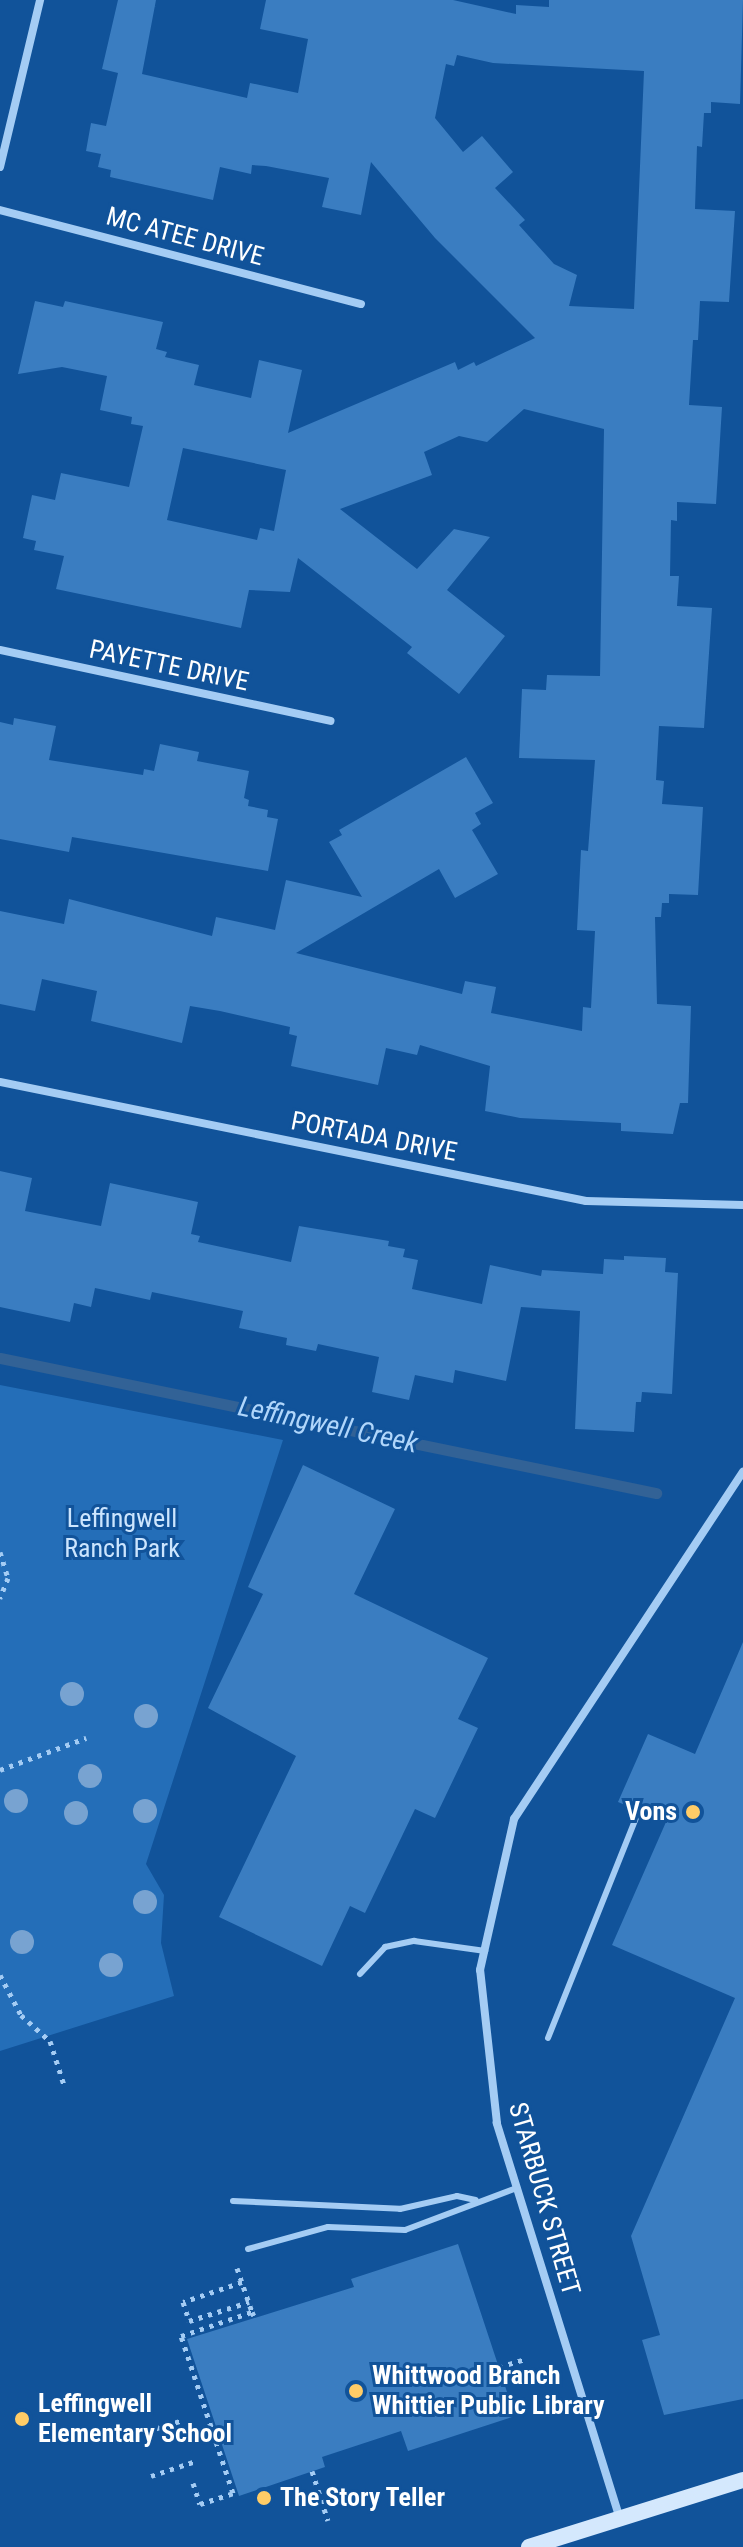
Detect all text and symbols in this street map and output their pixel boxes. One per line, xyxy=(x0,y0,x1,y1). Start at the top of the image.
street label: MC ATEE DRIVE xyxy=(103,201,267,273)
street label: PAYETTE DRIVE xyxy=(86,634,252,698)
street label: PORTADA DRIVE xyxy=(288,1106,460,1168)
water label: Leffingwell Creek xyxy=(235,1390,421,1460)
park label: Leffingwell Ranch Park xyxy=(64,1503,180,1564)
place label: Vons xyxy=(625,1796,677,1828)
marker: Vons xyxy=(684,1803,702,1821)
street label: STARBUCK STREET xyxy=(502,2099,586,2299)
place label: Whittwood Branch Whittier Public Library xyxy=(372,2360,605,2422)
marker: Whittwood Branch Whittier Public Library xyxy=(347,2382,365,2400)
place label: Leffingwell Elementary School xyxy=(38,2388,232,2450)
marker: Leffingwell Elementary School xyxy=(13,2410,31,2428)
place label: The Story Teller xyxy=(280,2482,446,2514)
marker: The Story Teller xyxy=(255,2489,273,2507)

